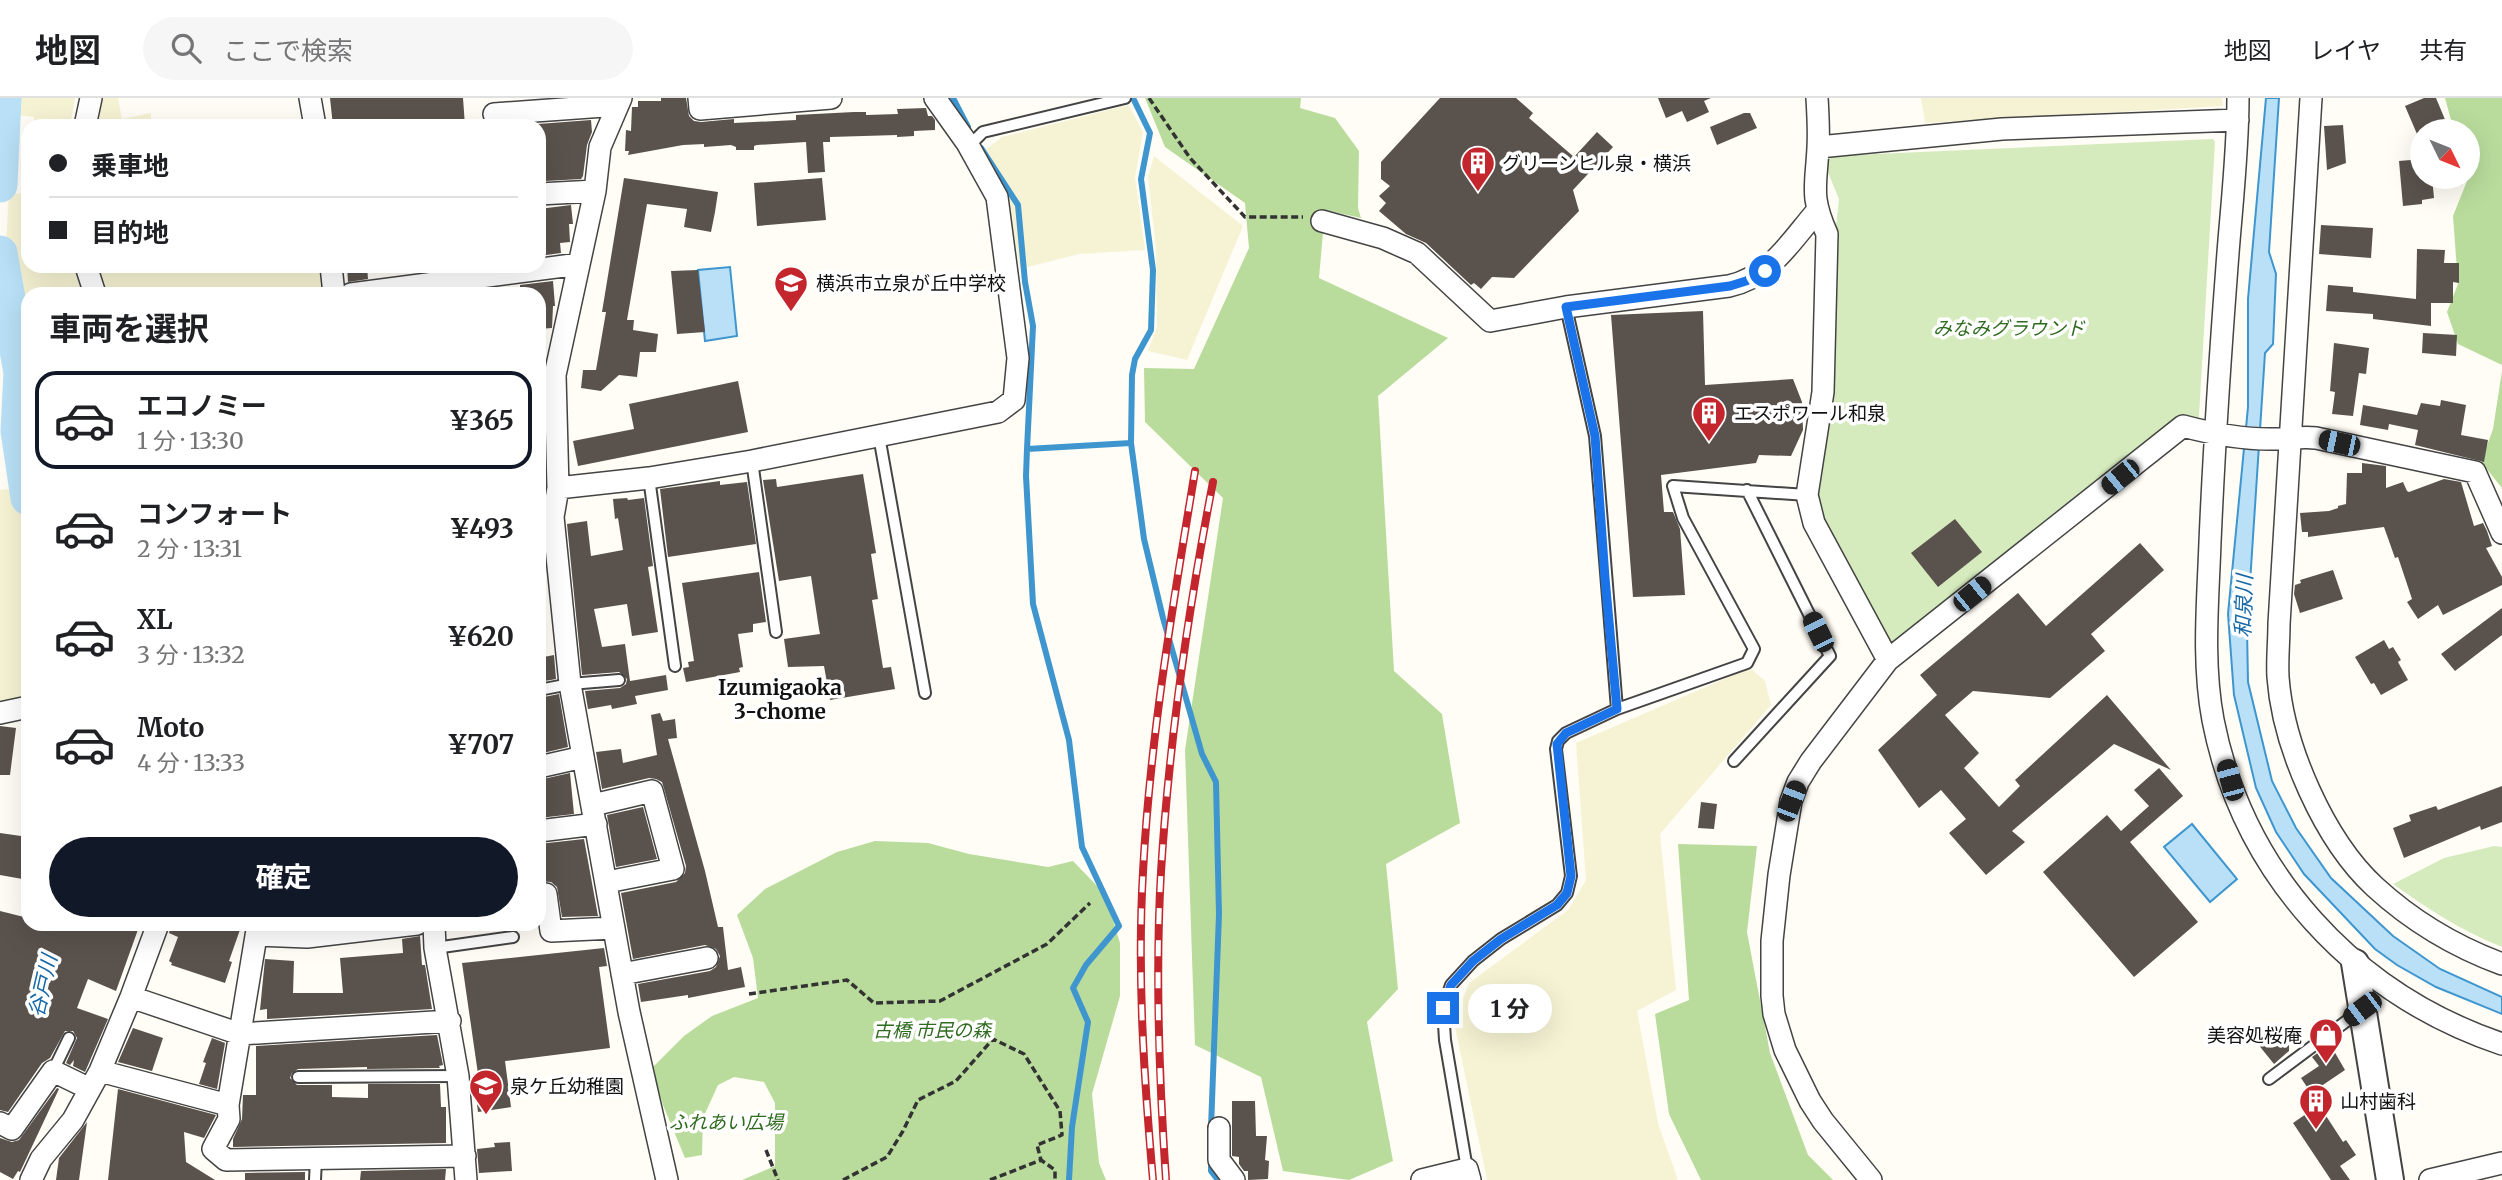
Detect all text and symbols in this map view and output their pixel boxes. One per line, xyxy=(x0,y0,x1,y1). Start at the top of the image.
search box xyxy=(143,17,633,80)
icon: search xyxy=(167,29,205,67)
text: 地図 xyxy=(35,30,101,71)
text: ここで検索 xyxy=(223,34,353,67)
text: 地図 xyxy=(2224,35,2272,66)
text: レイヤ xyxy=(2310,35,2381,66)
text: 共有 xyxy=(2419,35,2467,66)
north arrow xyxy=(2410,119,2480,189)
map controls xyxy=(2410,119,2480,189)
building icon: グリーンヒル泉・横浜 xyxy=(1459,144,1497,193)
text: 乗車地 xyxy=(91,149,169,182)
place label: グリーンヒル泉・横浜 xyxy=(1502,151,1691,175)
text: 目的地 xyxy=(91,216,169,249)
route start xyxy=(1749,255,1781,287)
school or university icon: 横浜市立泉が丘中学校 xyxy=(772,264,810,313)
place label: 横浜市立泉が丘中学校 xyxy=(816,271,1006,295)
text: 車両を選択 xyxy=(49,309,209,349)
park label: みなみグラウンド xyxy=(1933,316,2086,340)
icon: car xyxy=(53,389,116,452)
text: エコノミー xyxy=(137,389,267,422)
building icon: エスポワール和泉 xyxy=(1690,394,1728,443)
place label: エスポワール和泉 xyxy=(1734,401,1886,425)
text: ¥365 xyxy=(449,404,514,437)
text: 1 分 · 13:30 xyxy=(137,426,244,455)
car xyxy=(2317,428,2362,458)
car xyxy=(2098,456,2143,498)
icon: car xyxy=(53,497,116,560)
text: コンフォート xyxy=(137,497,292,530)
text: ¥493 xyxy=(450,512,514,545)
text: 2 分 · 13:31 xyxy=(137,534,242,563)
water label: 和泉川 xyxy=(2229,572,2258,638)
car xyxy=(1950,573,1995,615)
text: XL xyxy=(137,603,173,636)
icon: car xyxy=(53,605,116,668)
car xyxy=(1800,609,1837,655)
text: ¥620 xyxy=(447,620,514,653)
text: 3 分 · 13:32 xyxy=(137,640,245,669)
district label: Izumigaoka 3-chome xyxy=(718,674,842,725)
text: Moto xyxy=(137,711,204,744)
icon: car xyxy=(53,713,116,776)
text: ¥707 xyxy=(447,728,514,761)
text: 4 分 · 13:33 xyxy=(137,748,245,777)
car xyxy=(2215,757,2246,803)
car xyxy=(1774,778,1809,824)
button: 確定 xyxy=(49,837,518,917)
water label: 谷戸川 xyxy=(22,950,63,1020)
callout: 1 分 xyxy=(1468,984,1552,1032)
car xyxy=(2339,988,2386,1030)
route end xyxy=(1427,992,1459,1024)
text: 1 分 xyxy=(1490,994,1530,1023)
shop icon: 美容処桜庵 xyxy=(2307,1016,2345,1065)
park label: 古橋 市民の森 xyxy=(873,1018,993,1042)
place label: 美容処桜庵 xyxy=(2207,1023,2302,1047)
school or university icon: 泉ケ丘幼稚園 xyxy=(467,1067,505,1116)
place label: 泉ケ丘幼稚園 xyxy=(510,1074,624,1098)
building icon: 山村歯科 xyxy=(2297,1082,2335,1131)
place label: 山村歯科 xyxy=(2340,1089,2416,1113)
park label: ふれあい広場 xyxy=(669,1110,785,1134)

